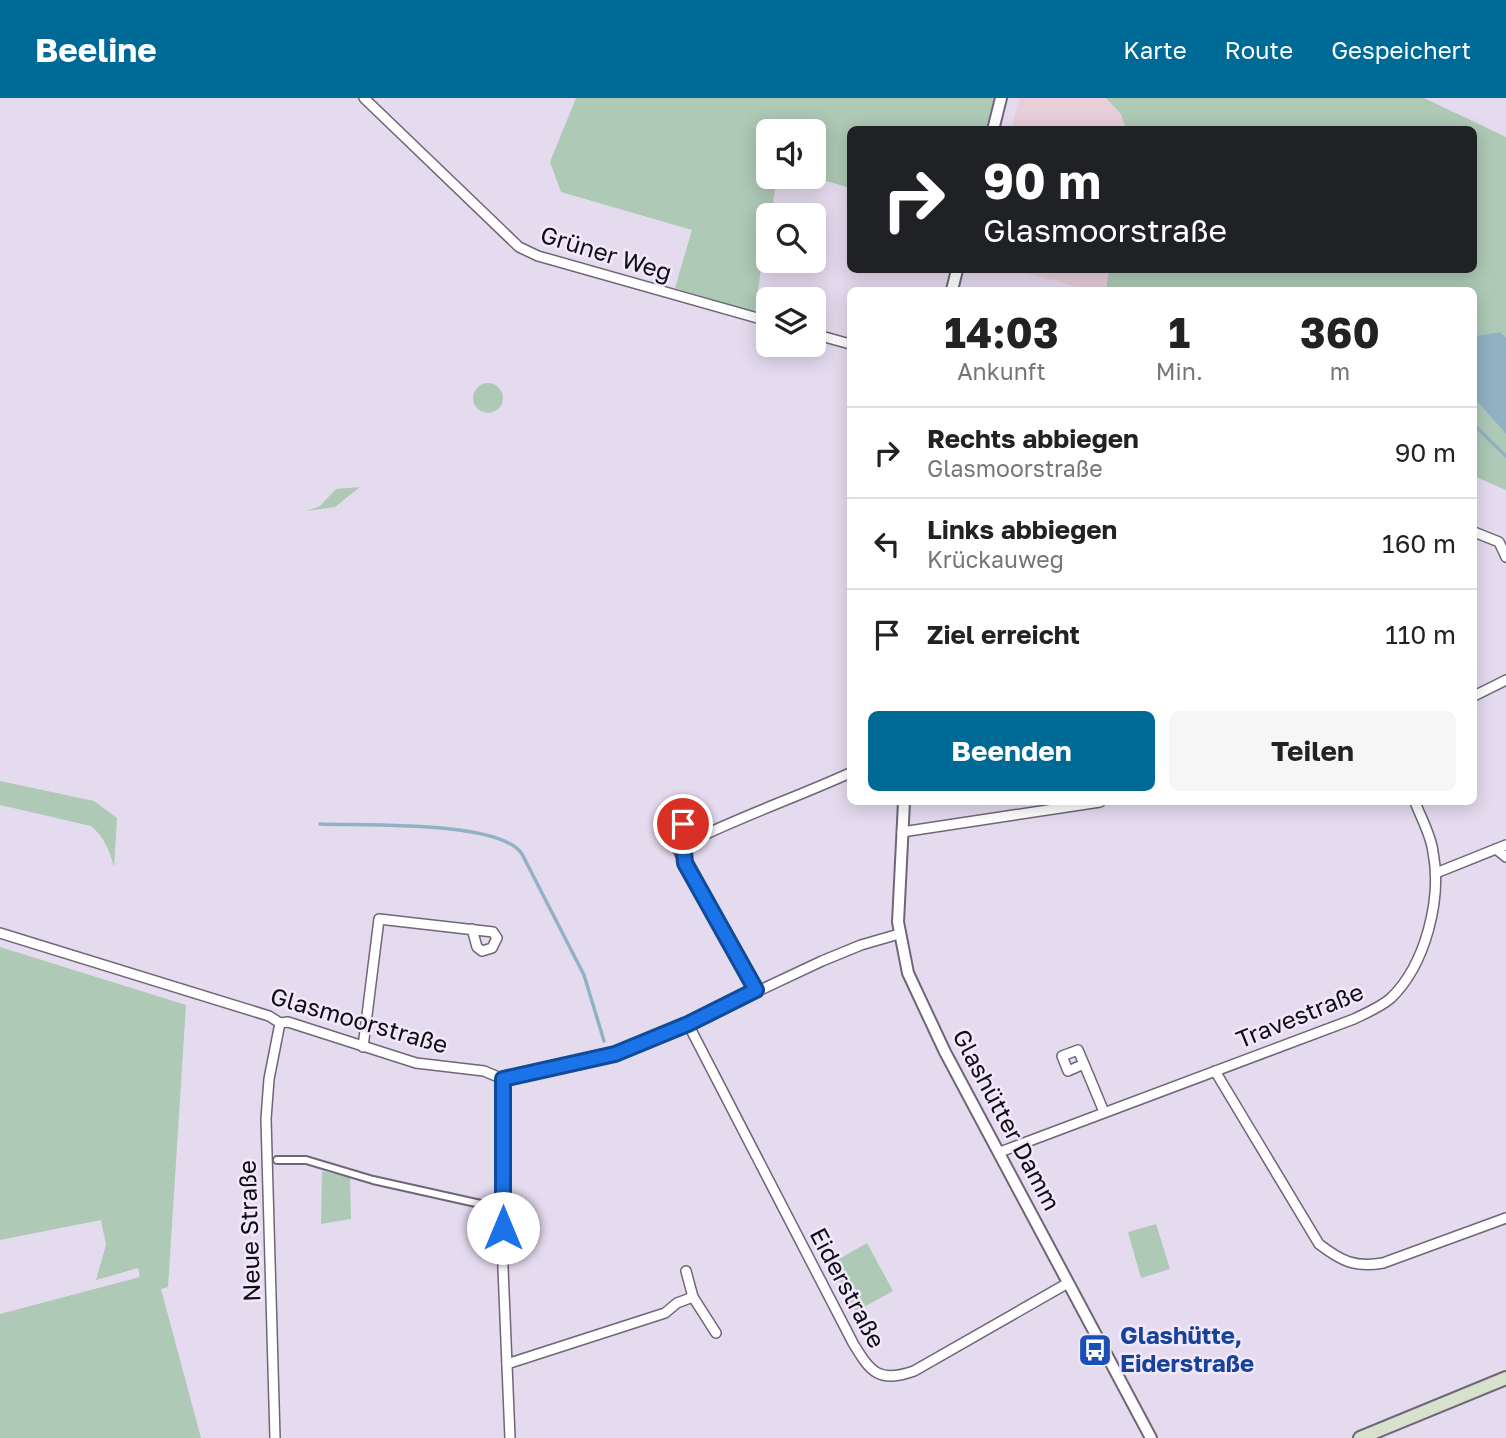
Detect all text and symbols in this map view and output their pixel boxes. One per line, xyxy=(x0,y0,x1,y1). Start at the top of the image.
text: Beeline xyxy=(35,30,157,69)
text: Karte xyxy=(1123,35,1187,64)
text: Route xyxy=(1225,35,1293,64)
text: Gespeichert xyxy=(1331,35,1471,64)
map controls xyxy=(756,119,826,357)
button: sound xyxy=(756,119,826,189)
text: 90 m xyxy=(983,151,1101,210)
icon: right xyxy=(868,154,959,245)
button: search xyxy=(756,203,826,273)
text: Glasmoorstraße xyxy=(983,211,1227,249)
street label: Grüner Weg xyxy=(537,219,676,286)
button: layers xyxy=(756,287,826,357)
text: 14:03 xyxy=(944,307,1059,357)
text: 1 xyxy=(1168,307,1190,357)
text: 360 xyxy=(1300,307,1380,357)
text: Ankunft xyxy=(957,357,1046,385)
text: Min. xyxy=(1156,357,1203,385)
text: m xyxy=(1330,357,1350,385)
text: Rechts abbiegen xyxy=(927,423,1139,454)
icon: right xyxy=(868,434,906,472)
text: 90 m xyxy=(1395,437,1456,468)
text: Glasmoorstraße xyxy=(927,454,1103,482)
text: Links abbiegen xyxy=(927,514,1117,545)
icon: left xyxy=(868,525,906,563)
text: 160 m xyxy=(1382,528,1456,559)
text: Krückauweg xyxy=(927,545,1064,573)
icon: arrive xyxy=(868,616,906,654)
text: Ziel erreicht xyxy=(927,619,1080,650)
text: 110 m xyxy=(1385,619,1456,650)
button: Beenden xyxy=(868,711,1155,791)
button: Teilen xyxy=(1169,711,1456,791)
pin xyxy=(653,794,713,854)
icon: arrive xyxy=(664,805,702,843)
street label: Travestraße xyxy=(1232,976,1367,1053)
street label: Glasmoorstraße xyxy=(267,980,451,1059)
street label: Glashütter Damm xyxy=(947,1024,1067,1215)
street label: Neue Straße xyxy=(232,1160,265,1302)
position arrow xyxy=(466,1191,540,1265)
street label: Eiderstraße xyxy=(805,1222,892,1352)
place label: Glashütte, Eiderstraße xyxy=(1120,1320,1254,1377)
bus stop icon: Glashütte, Eiderstraße xyxy=(1076,1331,1114,1369)

